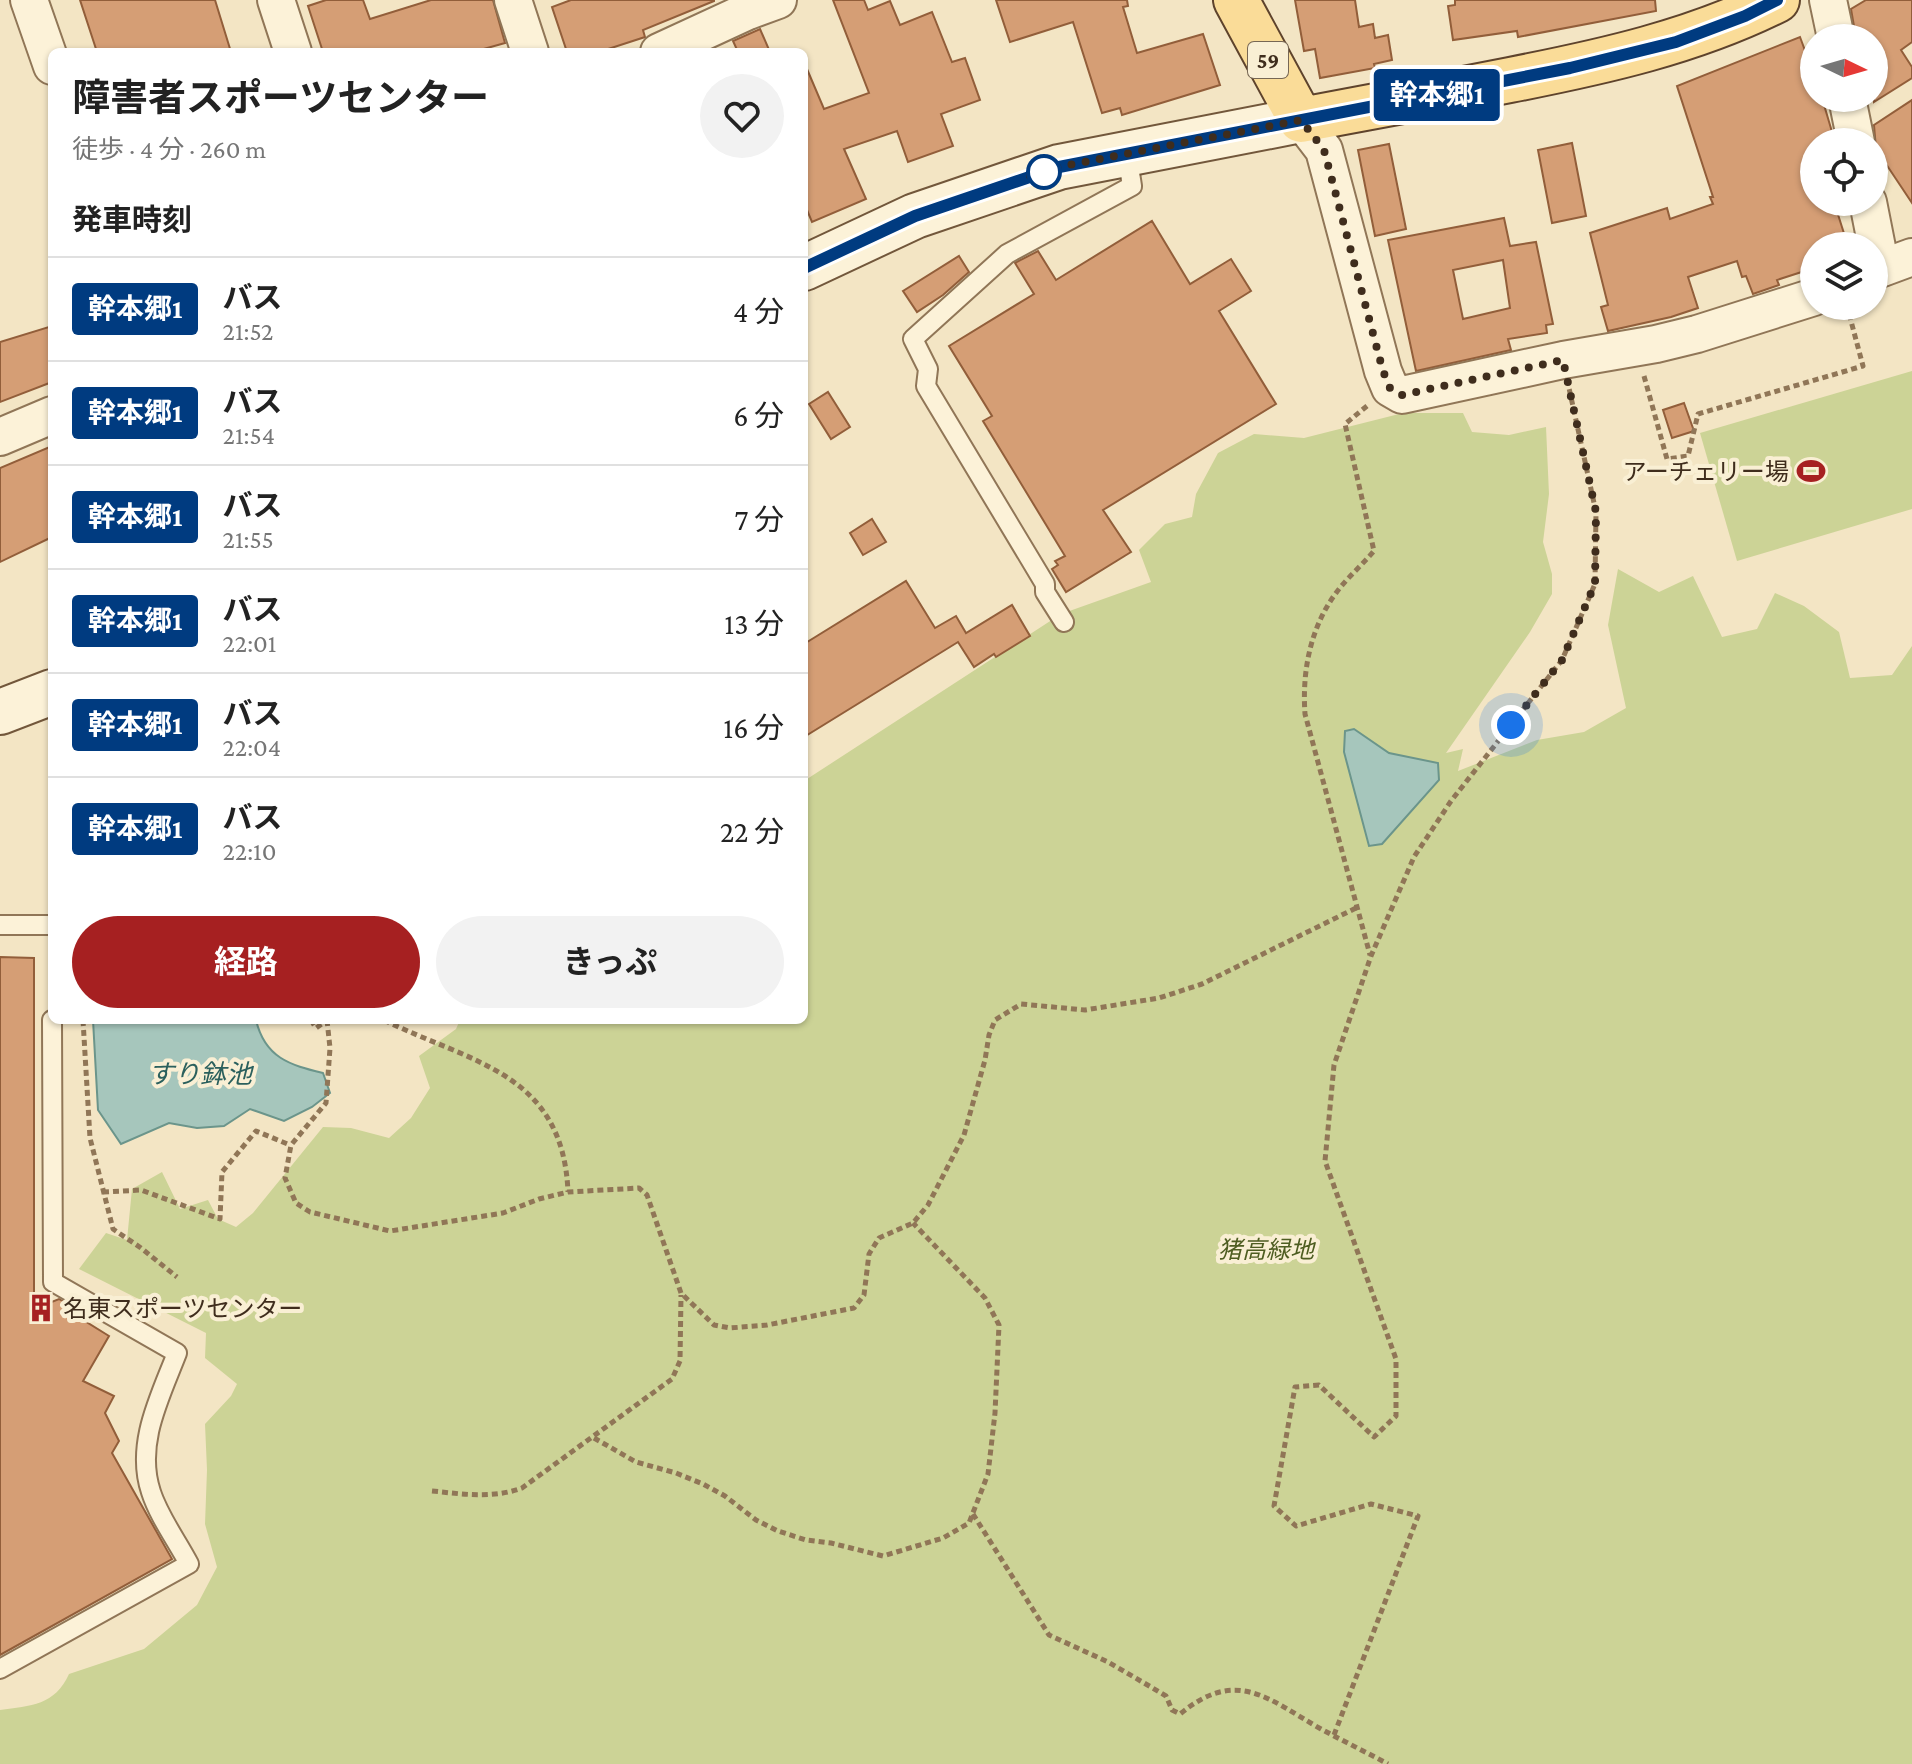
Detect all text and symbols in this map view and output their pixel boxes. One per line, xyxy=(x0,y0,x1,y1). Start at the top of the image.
north arrow xyxy=(1800,24,1888,112)
map controls xyxy=(1800,24,1888,320)
road number: 59 xyxy=(1248,42,1288,78)
line badge: 幹本郷1 xyxy=(1381,69,1493,121)
button: heart xyxy=(700,74,784,158)
text: 障害者スポーツセンター xyxy=(72,77,489,119)
text: 幹本郷1 xyxy=(1390,79,1484,110)
button: locate xyxy=(1800,128,1888,216)
text: 徒歩 · 4 分 · 260 m xyxy=(72,135,266,164)
unlabelled marker xyxy=(1027,155,1061,189)
text: 発車時刻 xyxy=(72,203,192,236)
button: layers xyxy=(1800,232,1888,320)
text: バス xyxy=(222,281,282,314)
text: 幹本郷1 xyxy=(88,293,182,324)
text: 4 分 xyxy=(733,295,784,328)
text: 21:52 xyxy=(222,317,273,346)
text: バス xyxy=(222,385,282,418)
text: 幹本郷1 xyxy=(88,397,182,428)
text: 6 分 xyxy=(733,399,784,432)
text: 21:54 xyxy=(222,421,275,450)
sports icon: アーチェリー場 xyxy=(1796,456,1826,486)
place label: アーチェリー場 xyxy=(1622,458,1789,485)
text: バス xyxy=(222,489,282,522)
text: 幹本郷1 xyxy=(88,501,182,532)
text: 7 分 xyxy=(735,503,784,536)
text: 21:55 xyxy=(222,525,274,554)
text: バス xyxy=(222,593,282,626)
text: 幹本郷1 xyxy=(88,605,182,636)
text: 13 分 xyxy=(724,607,784,640)
text: 22:01 xyxy=(222,629,276,658)
text: バス xyxy=(222,697,282,730)
your location xyxy=(1491,705,1531,745)
text: 幹本郷1 xyxy=(88,709,182,740)
text: 16 分 xyxy=(723,711,784,744)
text: 22:04 xyxy=(222,733,281,762)
text: バス xyxy=(222,801,282,834)
text: 幹本郷1 xyxy=(88,813,182,844)
text: 22 分 xyxy=(720,815,784,848)
text: 22:10 xyxy=(222,837,276,866)
button: 経路 xyxy=(72,916,420,1008)
button: きっぷ xyxy=(436,916,784,1008)
water label: すり鉢池 xyxy=(148,1060,255,1089)
park label: 猪高緑地 xyxy=(1218,1236,1317,1263)
building icon: 名東スポーツセンター xyxy=(26,1293,56,1323)
place label: 名東スポーツセンター xyxy=(63,1295,303,1322)

